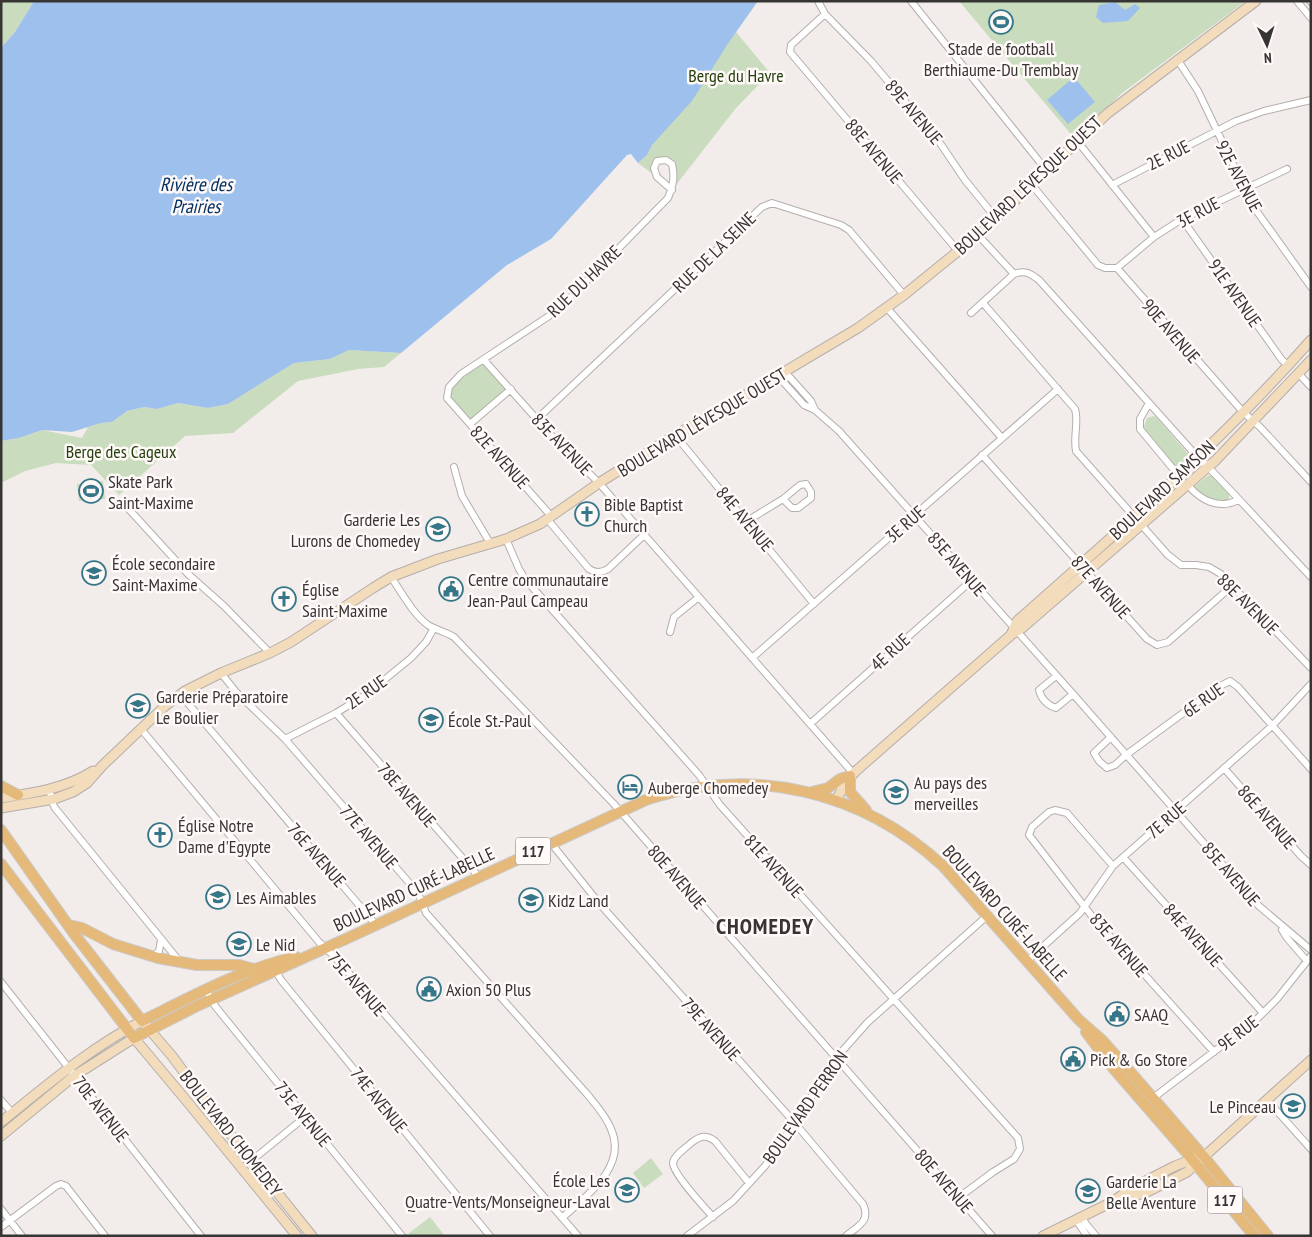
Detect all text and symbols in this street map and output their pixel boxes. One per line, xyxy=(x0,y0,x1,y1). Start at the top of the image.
sports icon: Stade de football Berthiaume-Du Tremblay xyxy=(988,9,1014,35)
north arrow xyxy=(1242,20,1292,70)
place label: Stade de football Berthiaume-Du Tremblay xyxy=(924,37,1079,81)
text: N xyxy=(1264,49,1272,67)
park label: Berge du Havre xyxy=(688,64,784,87)
street label: 89E AVENUE xyxy=(880,75,948,149)
street label: BOULEVARD LÉVESQUE OUEST xyxy=(949,111,1107,259)
street label: 88E AVENUE xyxy=(840,114,908,188)
street label: 2E RUE xyxy=(1143,134,1193,176)
street label: 92E AVENUE xyxy=(1211,136,1267,216)
water label: Rivière des Prairies xyxy=(160,172,234,218)
street label: 3E RUE xyxy=(1173,191,1223,233)
street label: RUE DE LA SEINE xyxy=(668,207,760,297)
street label: RUE DU HAVRE xyxy=(542,240,626,322)
street label: 91E AVENUE xyxy=(1203,254,1267,332)
street label: 90E AVENUE xyxy=(1137,294,1205,368)
street label: BOULEVARD LÉVESQUE OUEST xyxy=(613,362,791,482)
street label: 83E AVENUE xyxy=(527,408,597,480)
street label: 82E AVENUE xyxy=(465,420,535,494)
street label: BOULEVARD SAMSON xyxy=(1104,435,1220,545)
park label: Berge des Cageux xyxy=(66,440,177,463)
place label: Skate Park Saint-Maxime xyxy=(108,470,194,514)
sports icon: Skate Park Saint-Maxime xyxy=(78,478,104,504)
street label: 84E AVENUE xyxy=(711,482,779,556)
place label: Bible Baptist Church xyxy=(604,493,683,537)
street label: 3E RUE xyxy=(880,500,930,548)
church icon: Bible Baptist Church xyxy=(574,501,600,527)
place label: Garderie Les Lurons de Chomedey xyxy=(291,508,420,552)
school or university icon: Garderie Les Lurons de Chomedey xyxy=(425,516,451,542)
street label: 85E AVENUE xyxy=(923,527,991,601)
street label: 87E AVENUE xyxy=(1066,550,1136,624)
place label: École secondaire Saint-Maxime xyxy=(112,552,215,596)
school or university icon: École secondaire Saint-Maxime xyxy=(81,560,107,586)
place label: Centre communautaire Jean-Paul Campeau xyxy=(467,568,609,612)
street label: 88E AVENUE xyxy=(1212,568,1284,640)
public building icon: Centre communautaire Jean-Paul Campeau xyxy=(438,576,464,602)
place label: Église Saint-Maxime xyxy=(302,578,388,622)
church icon: Église Saint-Maxime xyxy=(271,586,297,612)
street label: 4E RUE xyxy=(865,628,915,676)
street label: 2E RUE xyxy=(341,670,391,714)
street label: 6E RUE xyxy=(1178,678,1228,722)
place label: Garderie Préparatoire Le Boulier xyxy=(156,685,288,729)
school or university icon: Garderie Préparatoire Le Boulier xyxy=(125,693,151,719)
school or university icon: École St.-Paul xyxy=(418,707,444,733)
place label: École St.-Paul xyxy=(448,709,532,732)
street label: 78E AVENUE xyxy=(373,758,441,832)
place label: Au pays des merveilles xyxy=(914,771,987,815)
hotel icon: Auberge Chomedey xyxy=(617,774,643,800)
place label: Auberge Chomedey xyxy=(648,776,769,799)
school or university icon: Au pays des merveilles xyxy=(883,779,909,805)
street label: 86E AVENUE xyxy=(1233,780,1301,854)
street label: 7E RUE xyxy=(1141,796,1191,844)
street label: 77E AVENUE xyxy=(335,800,403,874)
place label: Église Notre Dame d'Egypte xyxy=(178,814,271,858)
street label: 76E AVENUE xyxy=(283,818,351,892)
church icon: Église Notre Dame d'Egypte xyxy=(147,822,173,848)
street label: 81E AVENUE xyxy=(739,829,809,903)
street label: 85E AVENUE xyxy=(1197,837,1265,911)
road number: 117 xyxy=(516,838,550,864)
street label: 80E AVENUE xyxy=(643,840,711,914)
street label: BOULEVARD CURÉ-LABELLE xyxy=(938,840,1072,986)
street label: BOULEVARD CURÉ-LABELLE xyxy=(330,842,498,936)
school or university icon: Les Aimables xyxy=(205,884,231,910)
place label: Les Aimables xyxy=(236,886,316,909)
school or university icon: Kidz Land xyxy=(518,887,544,913)
place label: Kidz Land xyxy=(548,889,609,912)
street label: 84E AVENUE xyxy=(1158,898,1228,972)
street label: 83E AVENUE xyxy=(1085,908,1153,982)
district label: CHOMEDEY xyxy=(716,912,814,940)
school or university icon: Le Nid xyxy=(226,931,252,957)
place label: Le Nid xyxy=(256,933,295,956)
street label: 75E AVENUE xyxy=(323,947,391,1021)
public building icon: Axion 50 Plus xyxy=(416,976,442,1002)
place label: Axion 50 Plus xyxy=(446,978,531,1001)
street label: 79E AVENUE xyxy=(676,992,746,1066)
public building icon: SAAQ xyxy=(1104,1001,1130,1027)
place label: SAAQ xyxy=(1134,1003,1169,1026)
street label: 9E RUE xyxy=(1213,1010,1263,1056)
street label: BOULEVARD PERRON xyxy=(757,1046,853,1168)
public building icon: Pick & Go Store xyxy=(1060,1046,1086,1072)
place label: Pick & Go Store xyxy=(1090,1048,1188,1071)
street label: 74E AVENUE xyxy=(346,1062,412,1138)
street label: BOULEVARD CHOMEDEY xyxy=(175,1066,288,1201)
street label: 70E AVENUE xyxy=(68,1071,134,1147)
street label: 73E AVENUE xyxy=(270,1076,336,1152)
school or university icon: Le Pinceau xyxy=(1280,1093,1306,1119)
place label: Le Pinceau xyxy=(1210,1095,1276,1118)
street label: 80E AVENUE xyxy=(910,1144,978,1218)
place label: École Les Quatre-Vents/Monseigneur-Laval xyxy=(405,1169,611,1213)
place label: Garderie La Belle Aventure xyxy=(1106,1170,1196,1214)
school or university icon: École Les Quatre-Vents/Monseigneur-Laval xyxy=(614,1177,640,1203)
school or university icon: Garderie La Belle Aventure xyxy=(1075,1178,1101,1204)
road number: 117 xyxy=(1208,1186,1242,1214)

